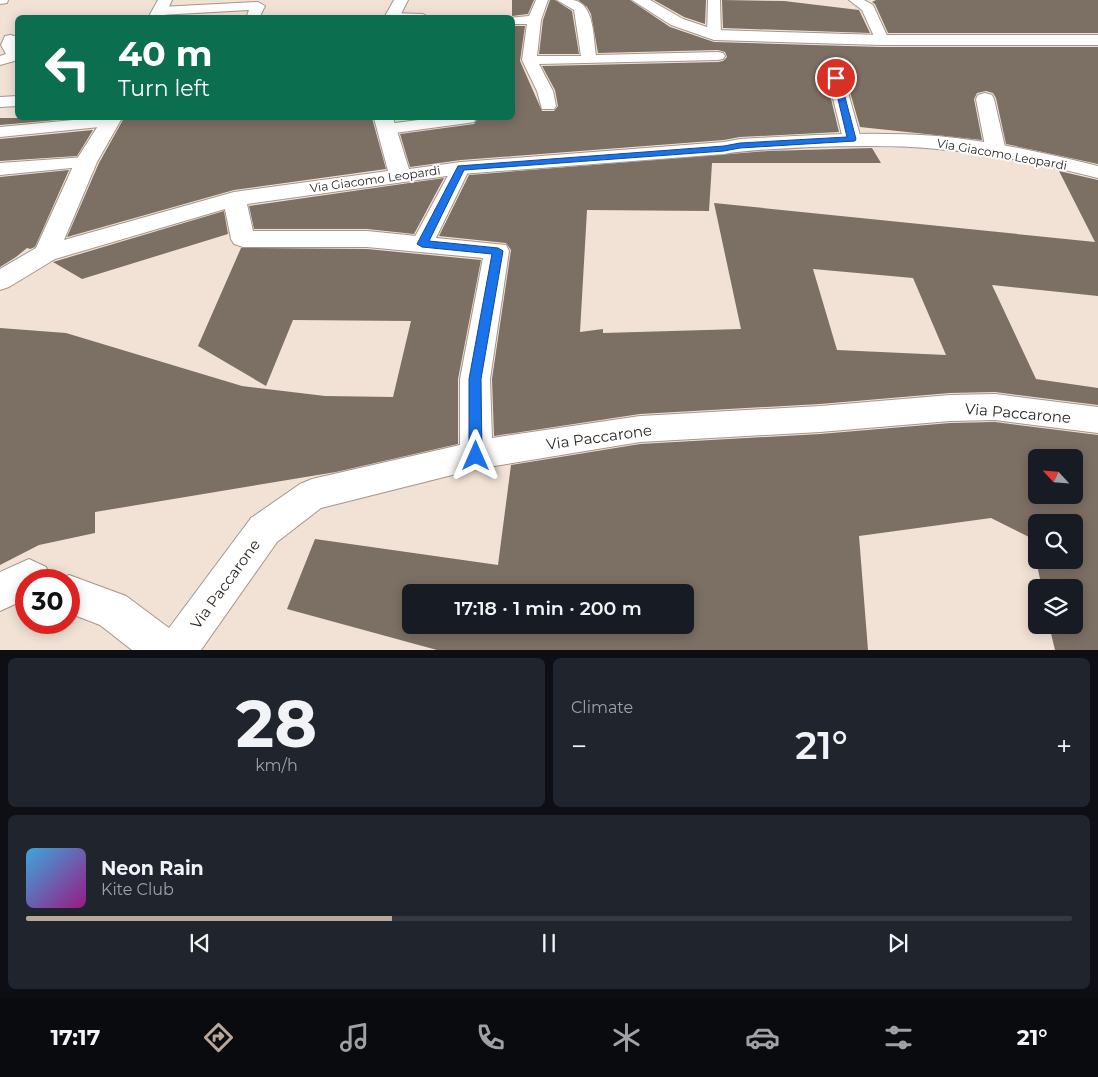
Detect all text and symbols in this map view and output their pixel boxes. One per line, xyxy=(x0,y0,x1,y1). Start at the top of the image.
text: 40 m xyxy=(118,32,213,75)
icon: left xyxy=(35,35,100,100)
pin xyxy=(815,57,857,99)
icon: arrive xyxy=(822,64,850,92)
text: Turn left xyxy=(118,75,210,102)
street label: Via Giacomo Leopardi xyxy=(936,135,1068,173)
street label: Via Giacomo Leopardi xyxy=(309,162,441,196)
street label: Via Paccarone xyxy=(964,399,1072,427)
street label: Via Paccarone xyxy=(545,420,653,454)
position arrow xyxy=(449,429,501,481)
north arrow xyxy=(1028,449,1082,504)
map controls xyxy=(1028,449,1083,634)
button: search xyxy=(1028,514,1083,569)
street label: Via Paccarone xyxy=(186,535,264,633)
speed limit sign: 30 xyxy=(15,569,80,634)
button: layers xyxy=(1028,579,1083,634)
text: 17:18 · 1 min · 200 m xyxy=(454,597,642,620)
text: 28 xyxy=(236,684,317,763)
text: Climate xyxy=(571,698,633,717)
text: 21° xyxy=(795,722,848,769)
text: − xyxy=(571,729,587,763)
text: + xyxy=(1056,729,1072,763)
text: km/h xyxy=(255,756,298,775)
text: Neon Rain xyxy=(101,857,204,880)
text: Kite Club xyxy=(101,880,174,899)
icon: previous xyxy=(186,929,214,957)
icon: pause xyxy=(535,929,563,957)
icon: next xyxy=(884,929,912,957)
icon: directions xyxy=(201,1020,236,1055)
icon: music xyxy=(337,1020,372,1055)
icon: phone xyxy=(473,1020,508,1055)
icon: climate xyxy=(609,1020,644,1055)
icon: car xyxy=(745,1020,780,1055)
icon: filters xyxy=(881,1020,916,1055)
text: 17:17 xyxy=(50,1024,100,1051)
text: 21° xyxy=(1017,1024,1047,1051)

